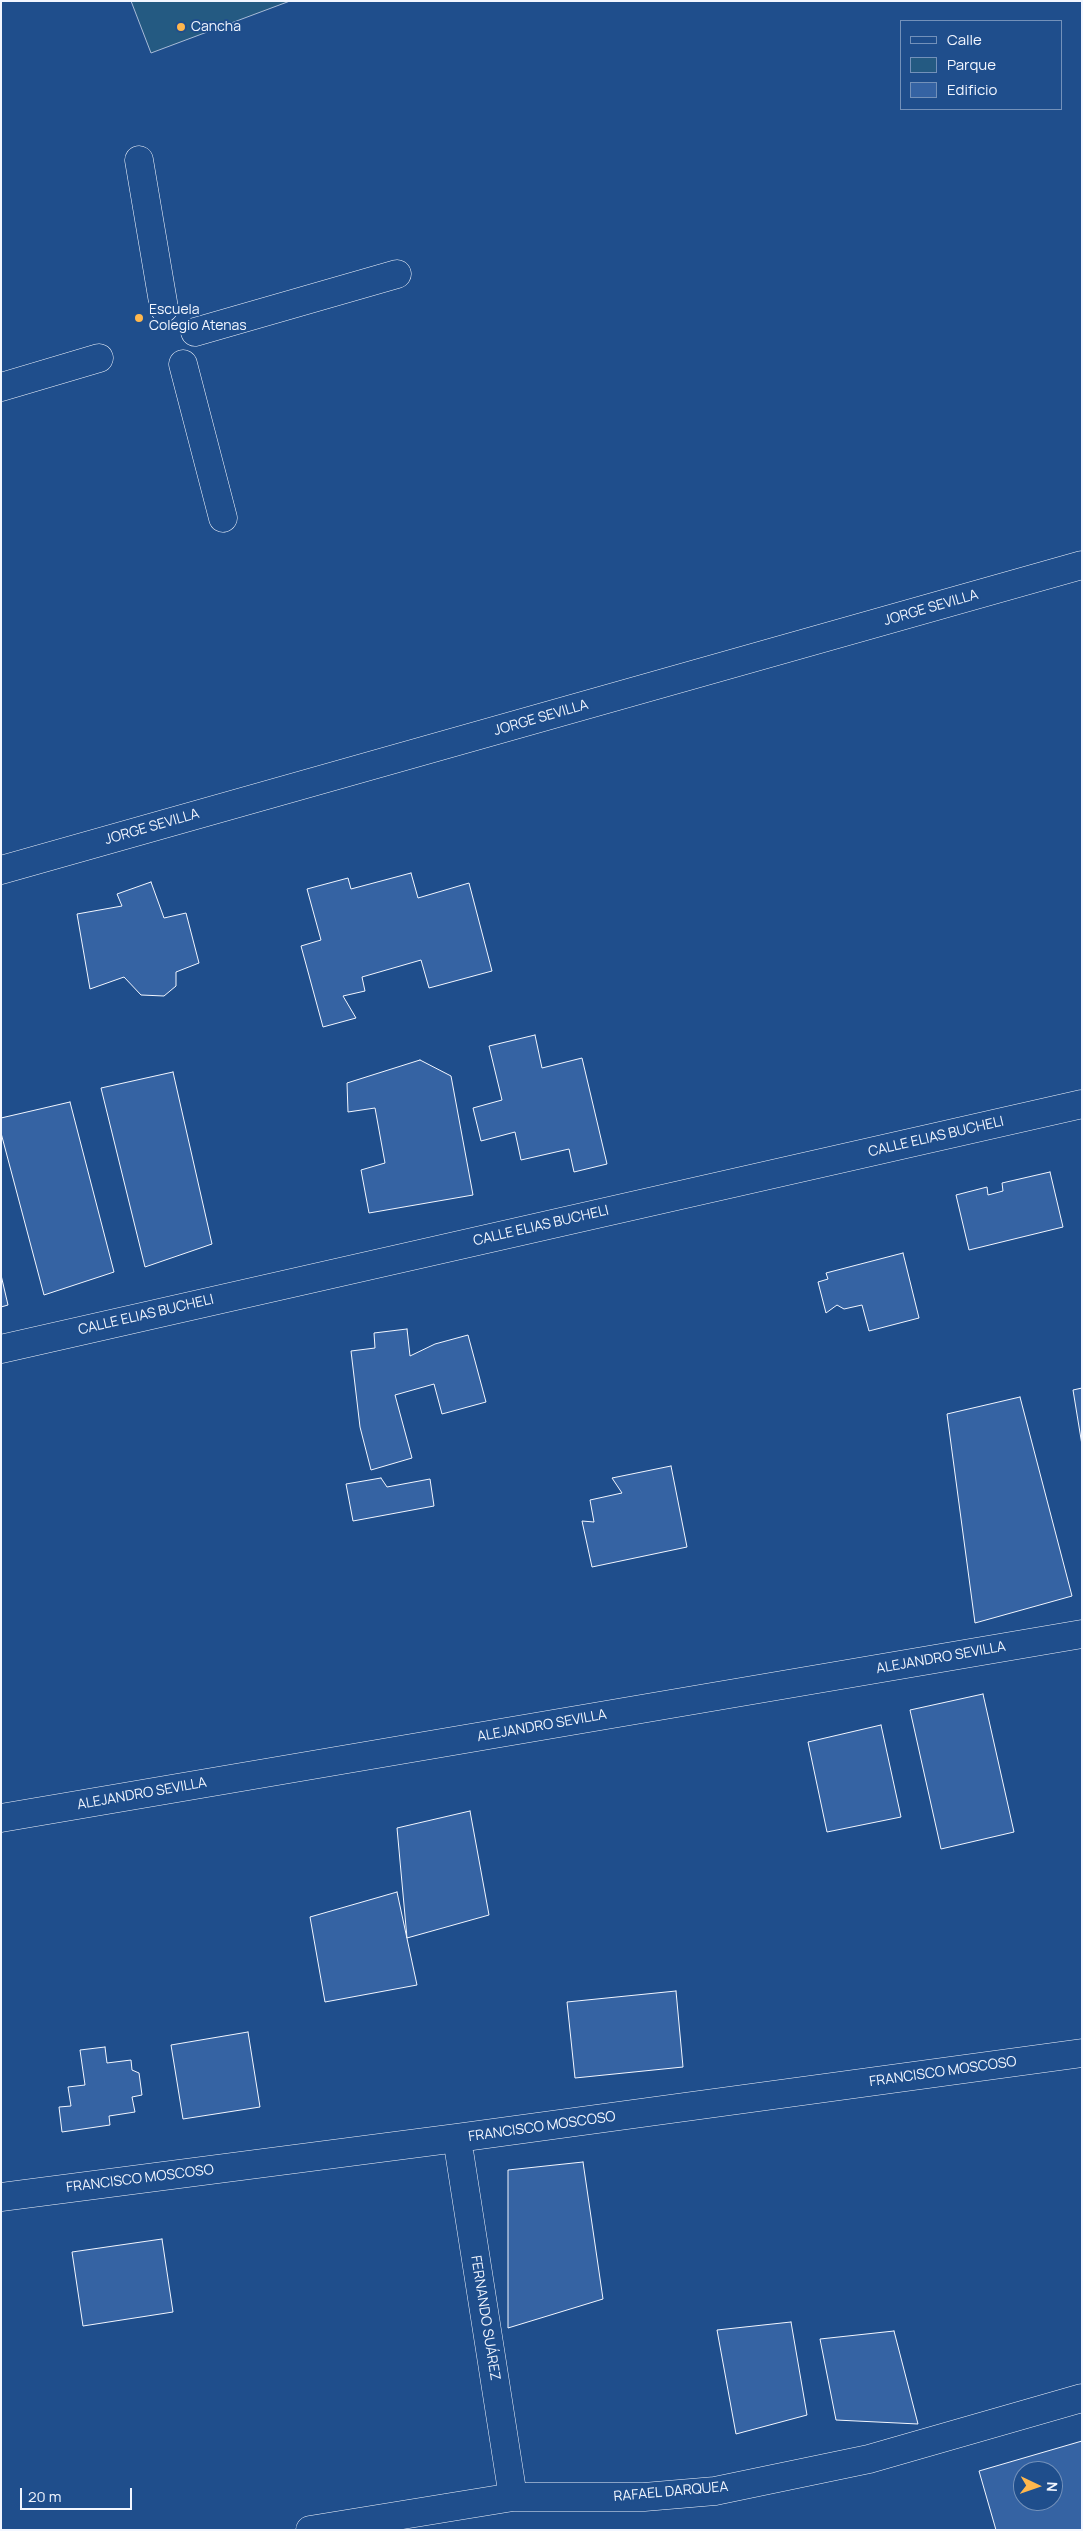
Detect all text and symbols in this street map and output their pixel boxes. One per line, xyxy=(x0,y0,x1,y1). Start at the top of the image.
place label: Cancha xyxy=(191,19,241,35)
legend xyxy=(900,20,1063,110)
marker: Cancha xyxy=(175,21,187,33)
text: Calle xyxy=(947,29,982,50)
text: Parque xyxy=(947,54,996,75)
text: Edificio xyxy=(947,79,997,100)
place label: Escuela Colegio Atenas xyxy=(149,302,247,334)
marker: Escuela Colegio Atenas xyxy=(133,312,145,324)
street label: JORGE SEVILLA xyxy=(882,586,980,630)
street label: JORGE SEVILLA xyxy=(492,696,590,740)
street label: JORGE SEVILLA xyxy=(103,805,201,849)
street label: CALLE ELIAS BUCHELI xyxy=(867,1113,1005,1161)
street label: CALLE ELIAS BUCHELI xyxy=(472,1202,610,1250)
street label: CALLE ELIAS BUCHELI xyxy=(77,1291,215,1339)
street label: ALEJANDRO SEVILLA xyxy=(875,1638,1007,1678)
street label: ALEJANDRO SEVILLA xyxy=(476,1706,608,1746)
street label: ALEJANDRO SEVILLA xyxy=(76,1774,208,1814)
street label: FRANCISCO MOSCOSO xyxy=(868,2053,1018,2091)
street label: FRANCISCO MOSCOSO xyxy=(467,2108,617,2146)
street label: FRANCISCO MOSCOSO xyxy=(65,2162,215,2196)
street label: FERNANDO SUÁREZ xyxy=(467,2254,503,2382)
north arrow xyxy=(1013,2461,1063,2511)
scale bar xyxy=(22,2478,135,2510)
street label: RAFAEL DARQUEA xyxy=(613,2479,729,2505)
text: N xyxy=(1043,2481,1062,2492)
text: 20 m xyxy=(28,2486,61,2507)

